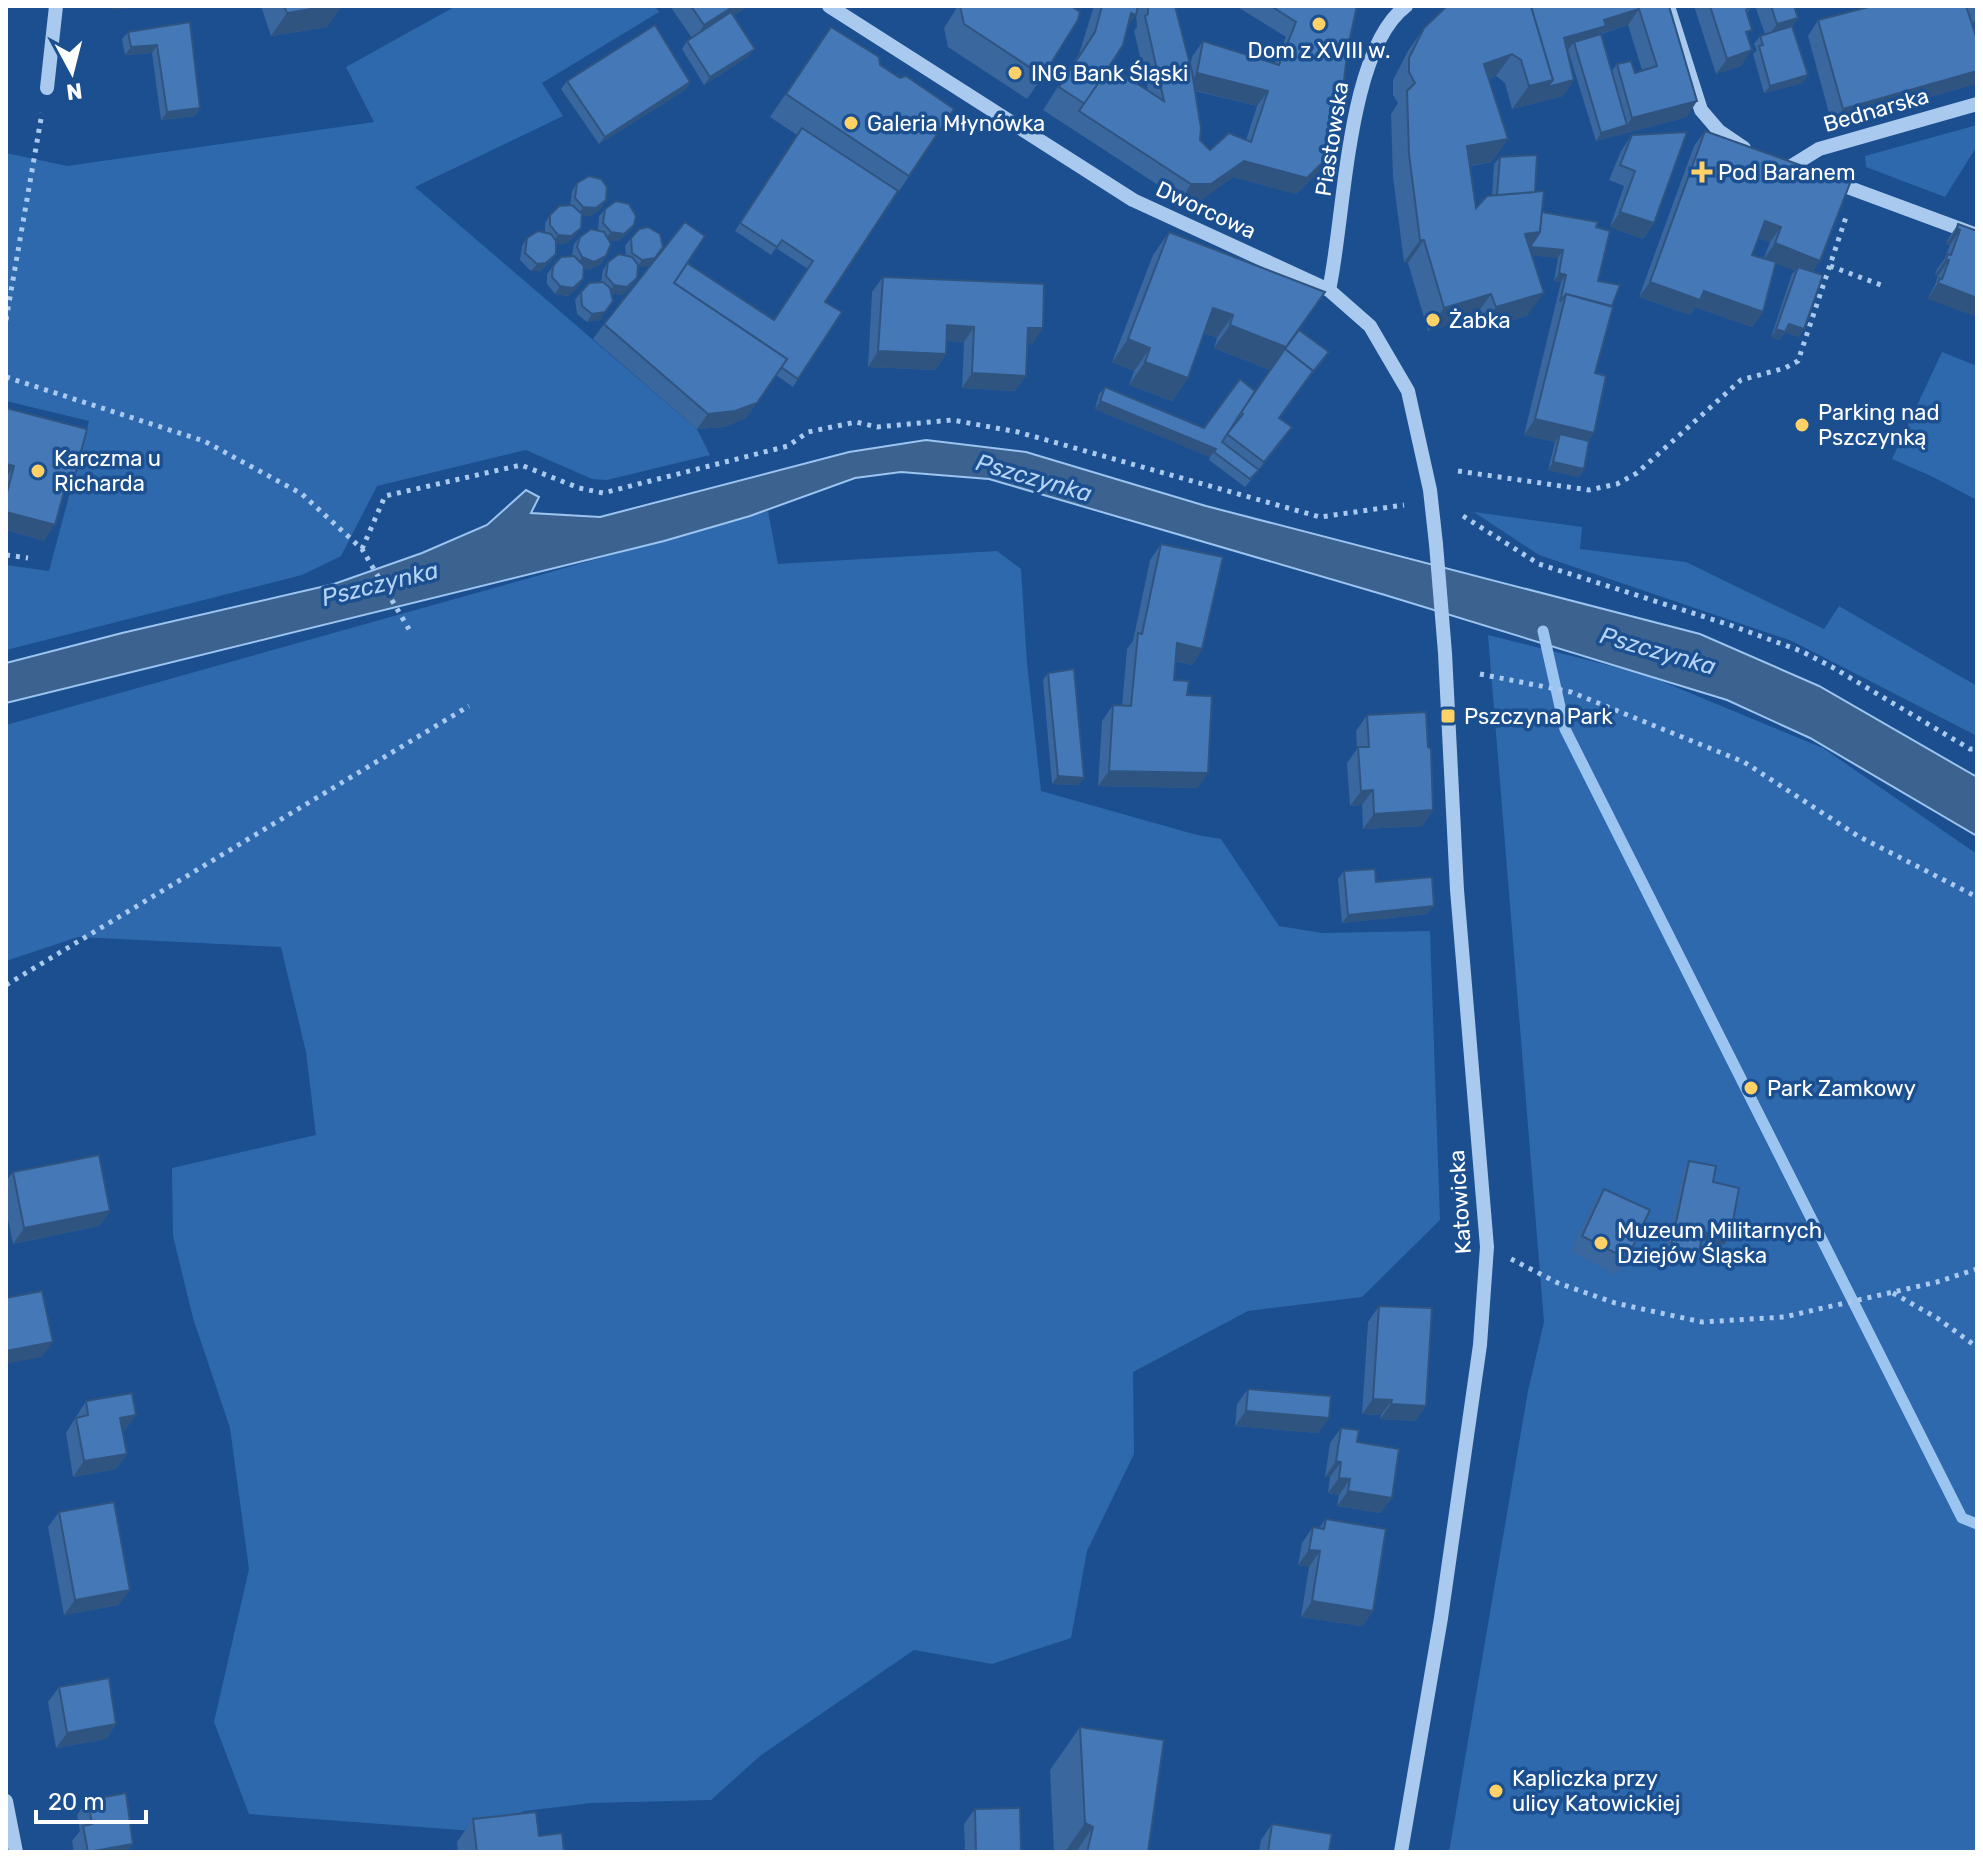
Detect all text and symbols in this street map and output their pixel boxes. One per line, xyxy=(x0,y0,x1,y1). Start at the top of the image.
marker: Dom z XVIII w. xyxy=(1310,15,1328,33)
north arrow xyxy=(32,32,112,112)
place label: Dom z XVIII w. xyxy=(1248,37,1390,64)
place label: ING Bank Śląski xyxy=(1031,60,1188,87)
marker: ING Bank Śląski xyxy=(1006,64,1024,82)
text: N xyxy=(65,77,84,106)
street label: Piastowska xyxy=(1310,80,1354,198)
street label: Bednarska xyxy=(1820,82,1932,138)
place label: Galeria Młynówka xyxy=(867,110,1045,137)
marker: Galeria Młynówka xyxy=(842,114,860,132)
place label: Pod Baranem xyxy=(1718,159,1855,186)
marker: Pod Baranem xyxy=(1693,163,1711,181)
street label: Dworcowa xyxy=(1152,175,1260,245)
place label: Żabka xyxy=(1449,307,1511,334)
marker: Żabka xyxy=(1424,311,1442,329)
place label: Parking nad Pszczynką xyxy=(1818,399,1940,451)
marker: Parking nad Pszczynką xyxy=(1793,416,1811,434)
place label: Karczma u Richarda xyxy=(54,445,161,497)
water label: Pszczynka xyxy=(973,448,1095,508)
marker: Karczma u Richarda xyxy=(29,462,47,480)
water label: Pszczynka xyxy=(319,556,441,612)
water label: Pszczynka xyxy=(1597,621,1719,681)
place label: Pszczyna Park xyxy=(1464,703,1613,730)
marker: Pszczyna Park xyxy=(1439,707,1457,725)
place label: Park Zamkowy xyxy=(1767,1075,1916,1102)
marker: Park Zamkowy xyxy=(1742,1079,1760,1097)
street label: Katowicka xyxy=(1443,1149,1477,1255)
place label: Muzeum Militarnych Dziejów Śląska xyxy=(1617,1217,1822,1269)
marker: Muzeum Militarnych Dziejów Śląska xyxy=(1592,1234,1610,1252)
place label: Kapliczka przy ulicy Katowickiej xyxy=(1512,1765,1680,1817)
scale bar xyxy=(36,1774,146,1824)
marker: Kapliczka przy ulicy Katowickiej xyxy=(1487,1782,1505,1800)
text: 20 m xyxy=(48,1788,105,1816)

